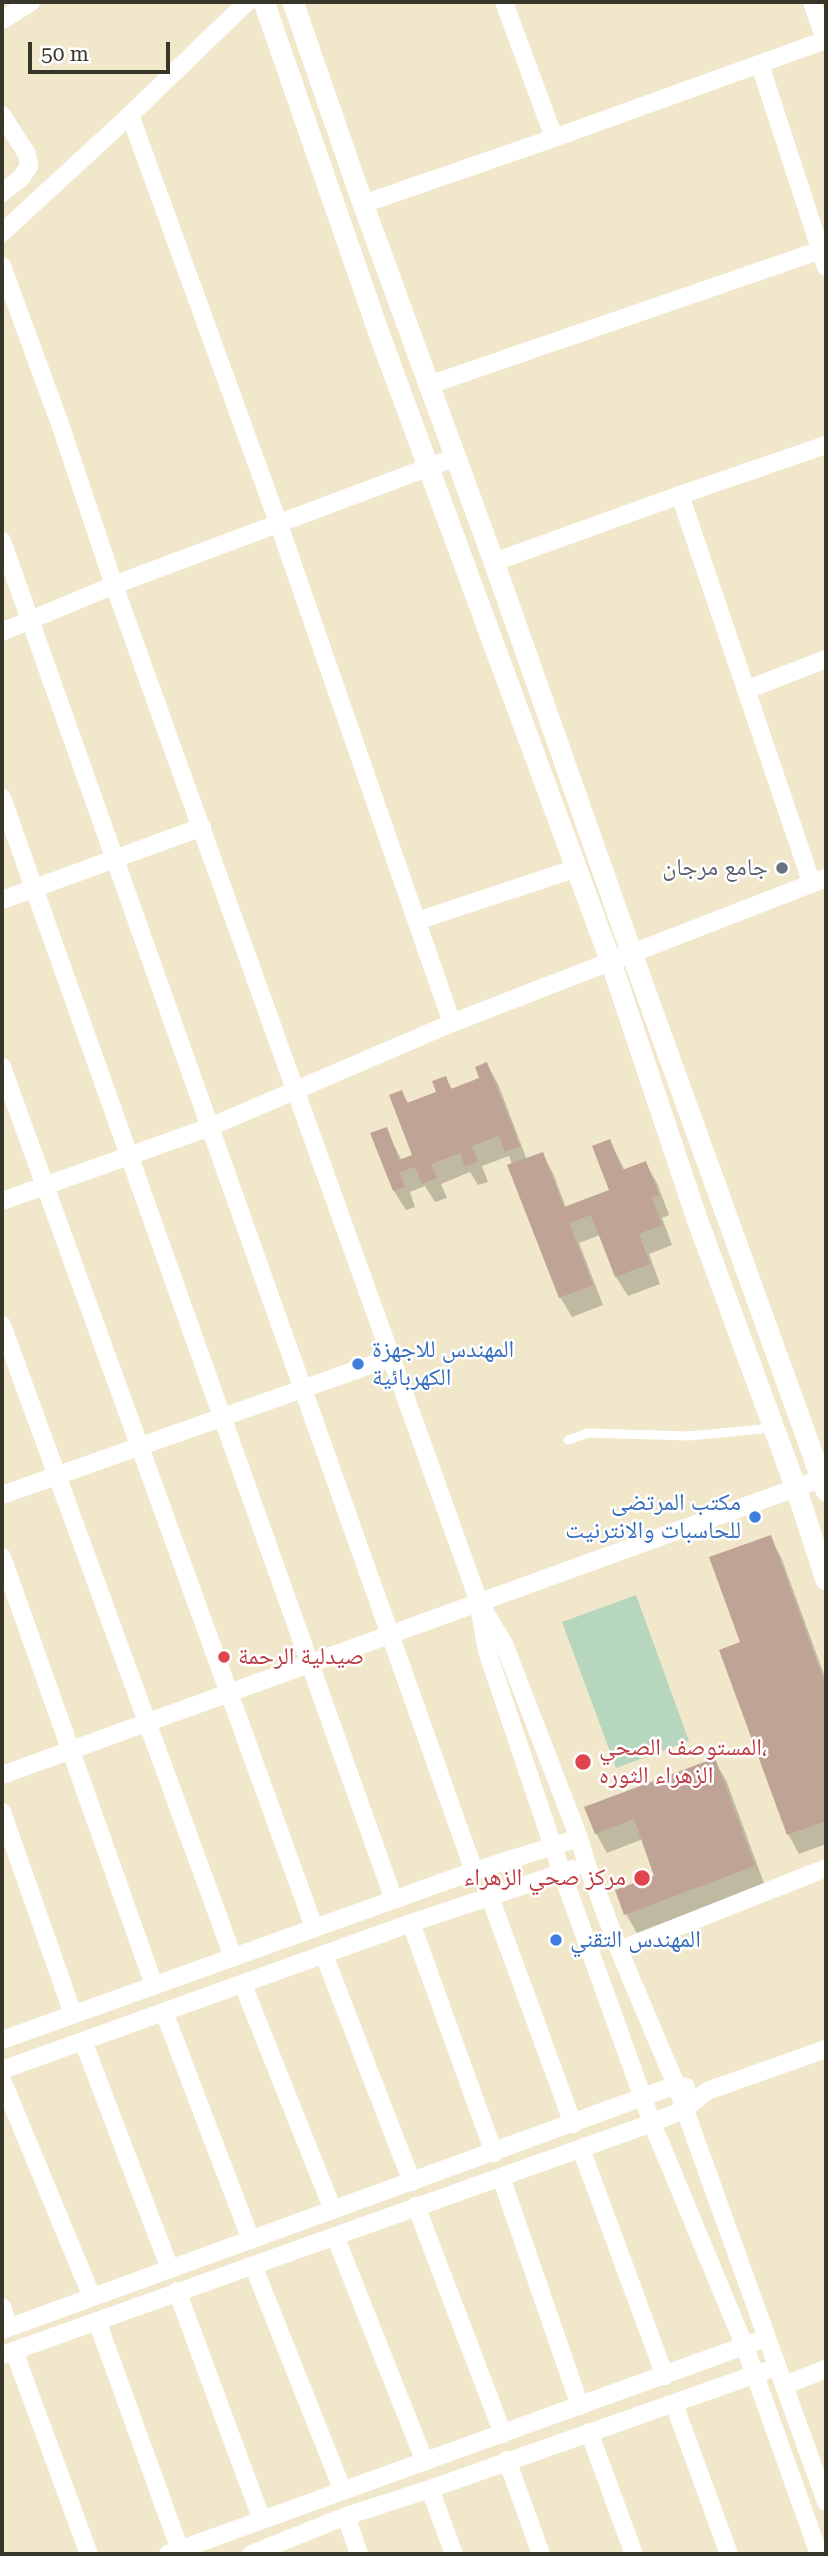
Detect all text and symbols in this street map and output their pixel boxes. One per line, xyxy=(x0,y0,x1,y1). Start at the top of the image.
scale bar xyxy=(32,28,173,72)
text: 50 m xyxy=(41,42,89,66)
place label: جامع مرجان xyxy=(662,854,768,882)
marker: جامع مرجان xyxy=(774,860,790,876)
place label: المهندس للاجهزة الكهربائية xyxy=(372,1336,514,1392)
marker: المهندس للاجهزة الكهربائية xyxy=(350,1356,366,1372)
place label: مكتب المرتضى للحاسبات والانترنيت xyxy=(565,1489,741,1545)
marker: مكتب المرتضى للحاسبات والانترنيت xyxy=(747,1509,763,1525)
place label: صيدلية الرحمة xyxy=(238,1643,364,1671)
marker: صيدلية الرحمة xyxy=(216,1649,232,1665)
place label: المستوصف الصحي، الزهراء الثوره xyxy=(599,1734,767,1790)
marker: المستوصف الصحي، الزهراء الثوره xyxy=(573,1752,593,1772)
place label: مركز صحي الزهراء xyxy=(464,1864,626,1892)
marker: مركز صحي الزهراء xyxy=(632,1868,652,1888)
place label: المهندس التقني xyxy=(570,1926,701,1954)
marker: المهندس التقني xyxy=(548,1932,564,1948)

